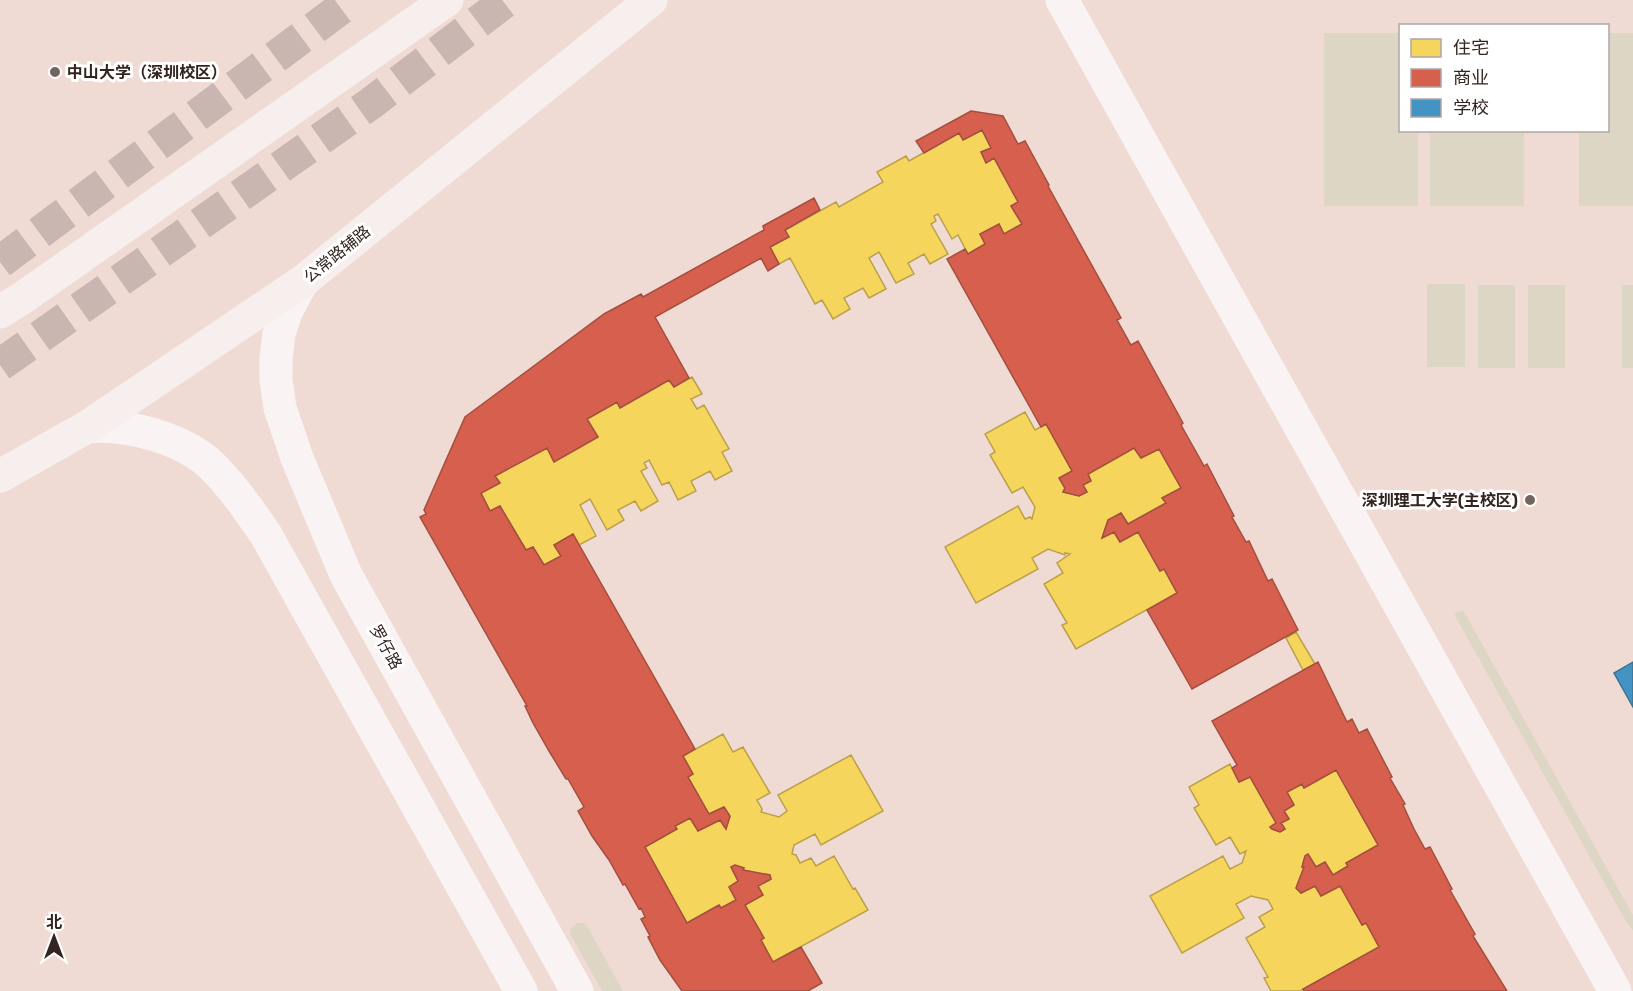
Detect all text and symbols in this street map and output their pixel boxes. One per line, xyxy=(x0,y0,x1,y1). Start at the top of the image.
legend xyxy=(1399,24,1609,132)
text: 住宅 xyxy=(1453,37,1489,59)
place label: 中山大学（深圳校区） xyxy=(67,63,227,82)
marker: 中山大学（深圳校区） xyxy=(48,65,62,79)
text: 商业 xyxy=(1453,67,1489,89)
text: 学校 xyxy=(1453,97,1489,119)
street label: 公常路辅路 xyxy=(300,221,374,287)
place label: 深圳理工大学(主校区) xyxy=(1362,491,1518,510)
marker: 深圳理工大学(主校区) xyxy=(1523,493,1537,507)
street label: 罗仔路 xyxy=(366,621,406,673)
north arrow xyxy=(24,907,84,967)
text: 北 xyxy=(46,913,62,932)

